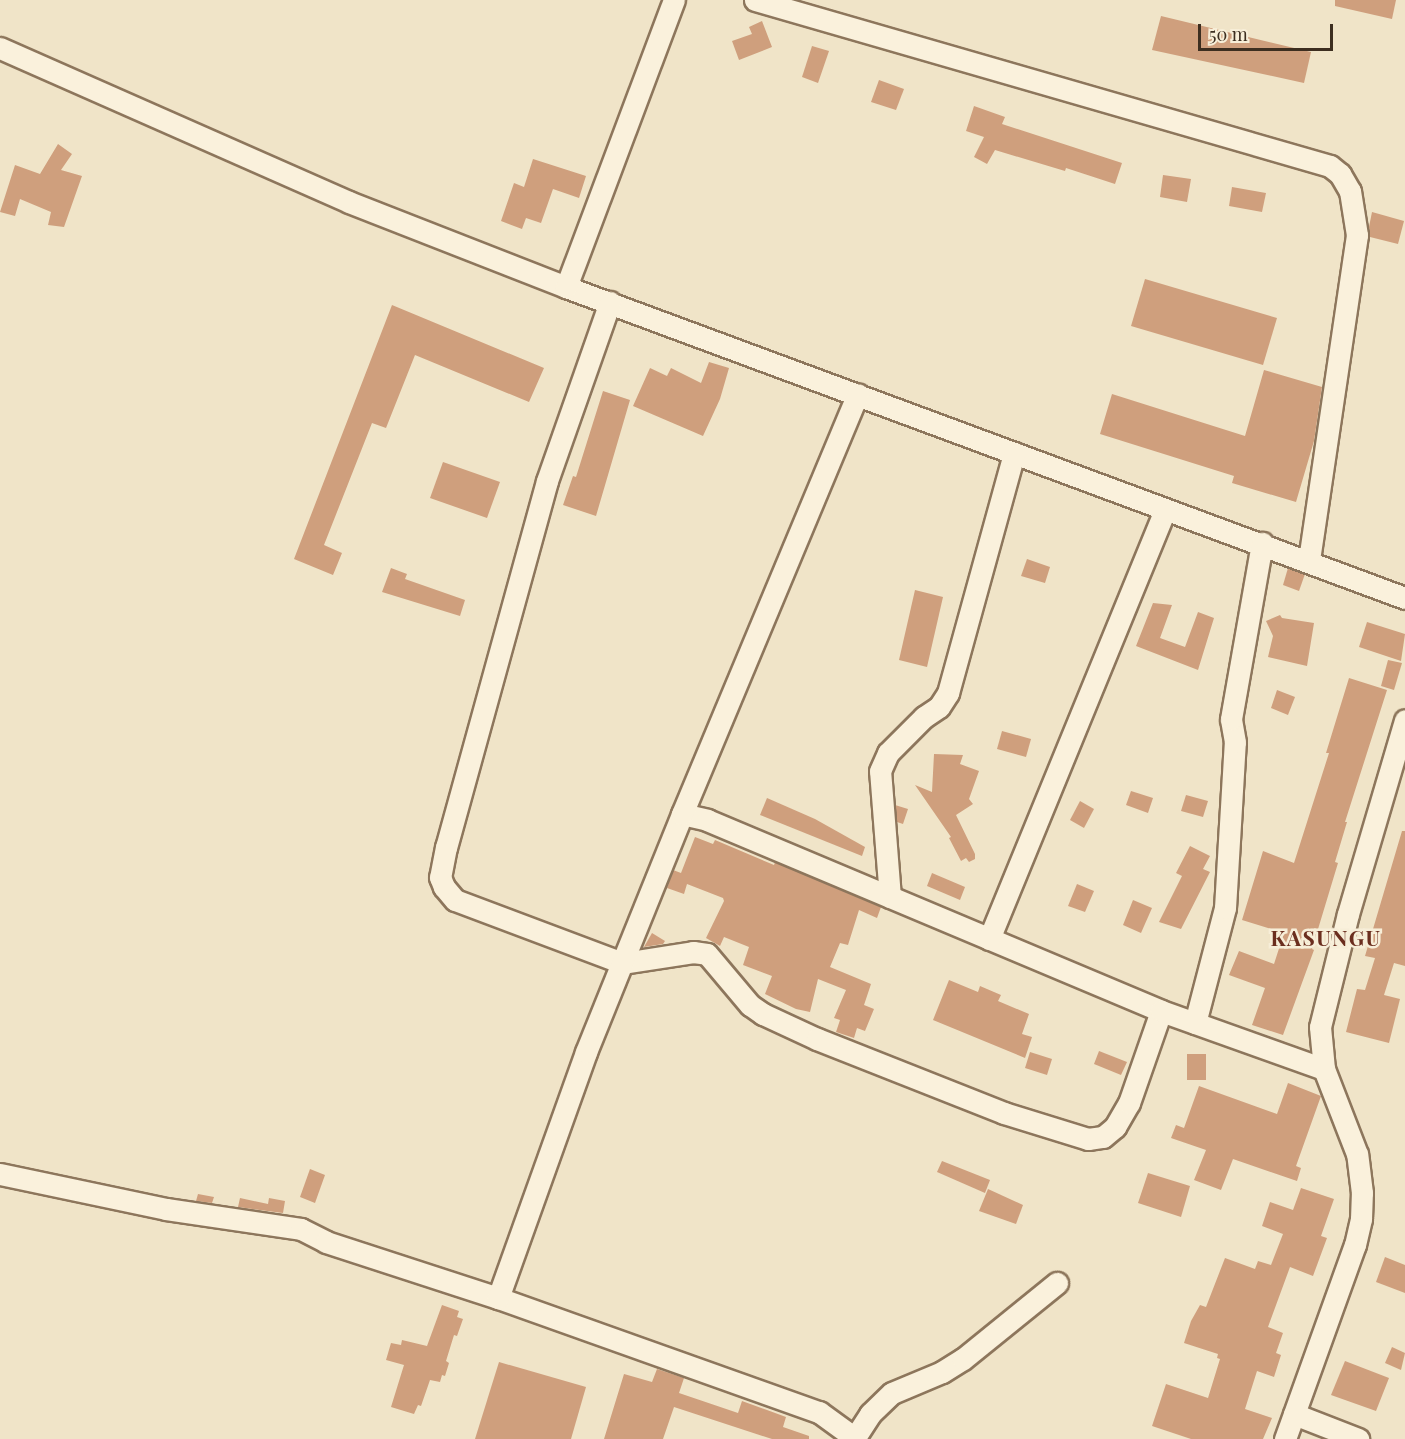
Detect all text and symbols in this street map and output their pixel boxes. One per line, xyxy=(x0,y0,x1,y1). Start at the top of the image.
scale bar xyxy=(1201,12,1336,50)
text: 50 m xyxy=(1209,22,1248,46)
district label: KASUNGU xyxy=(1270,924,1382,950)

